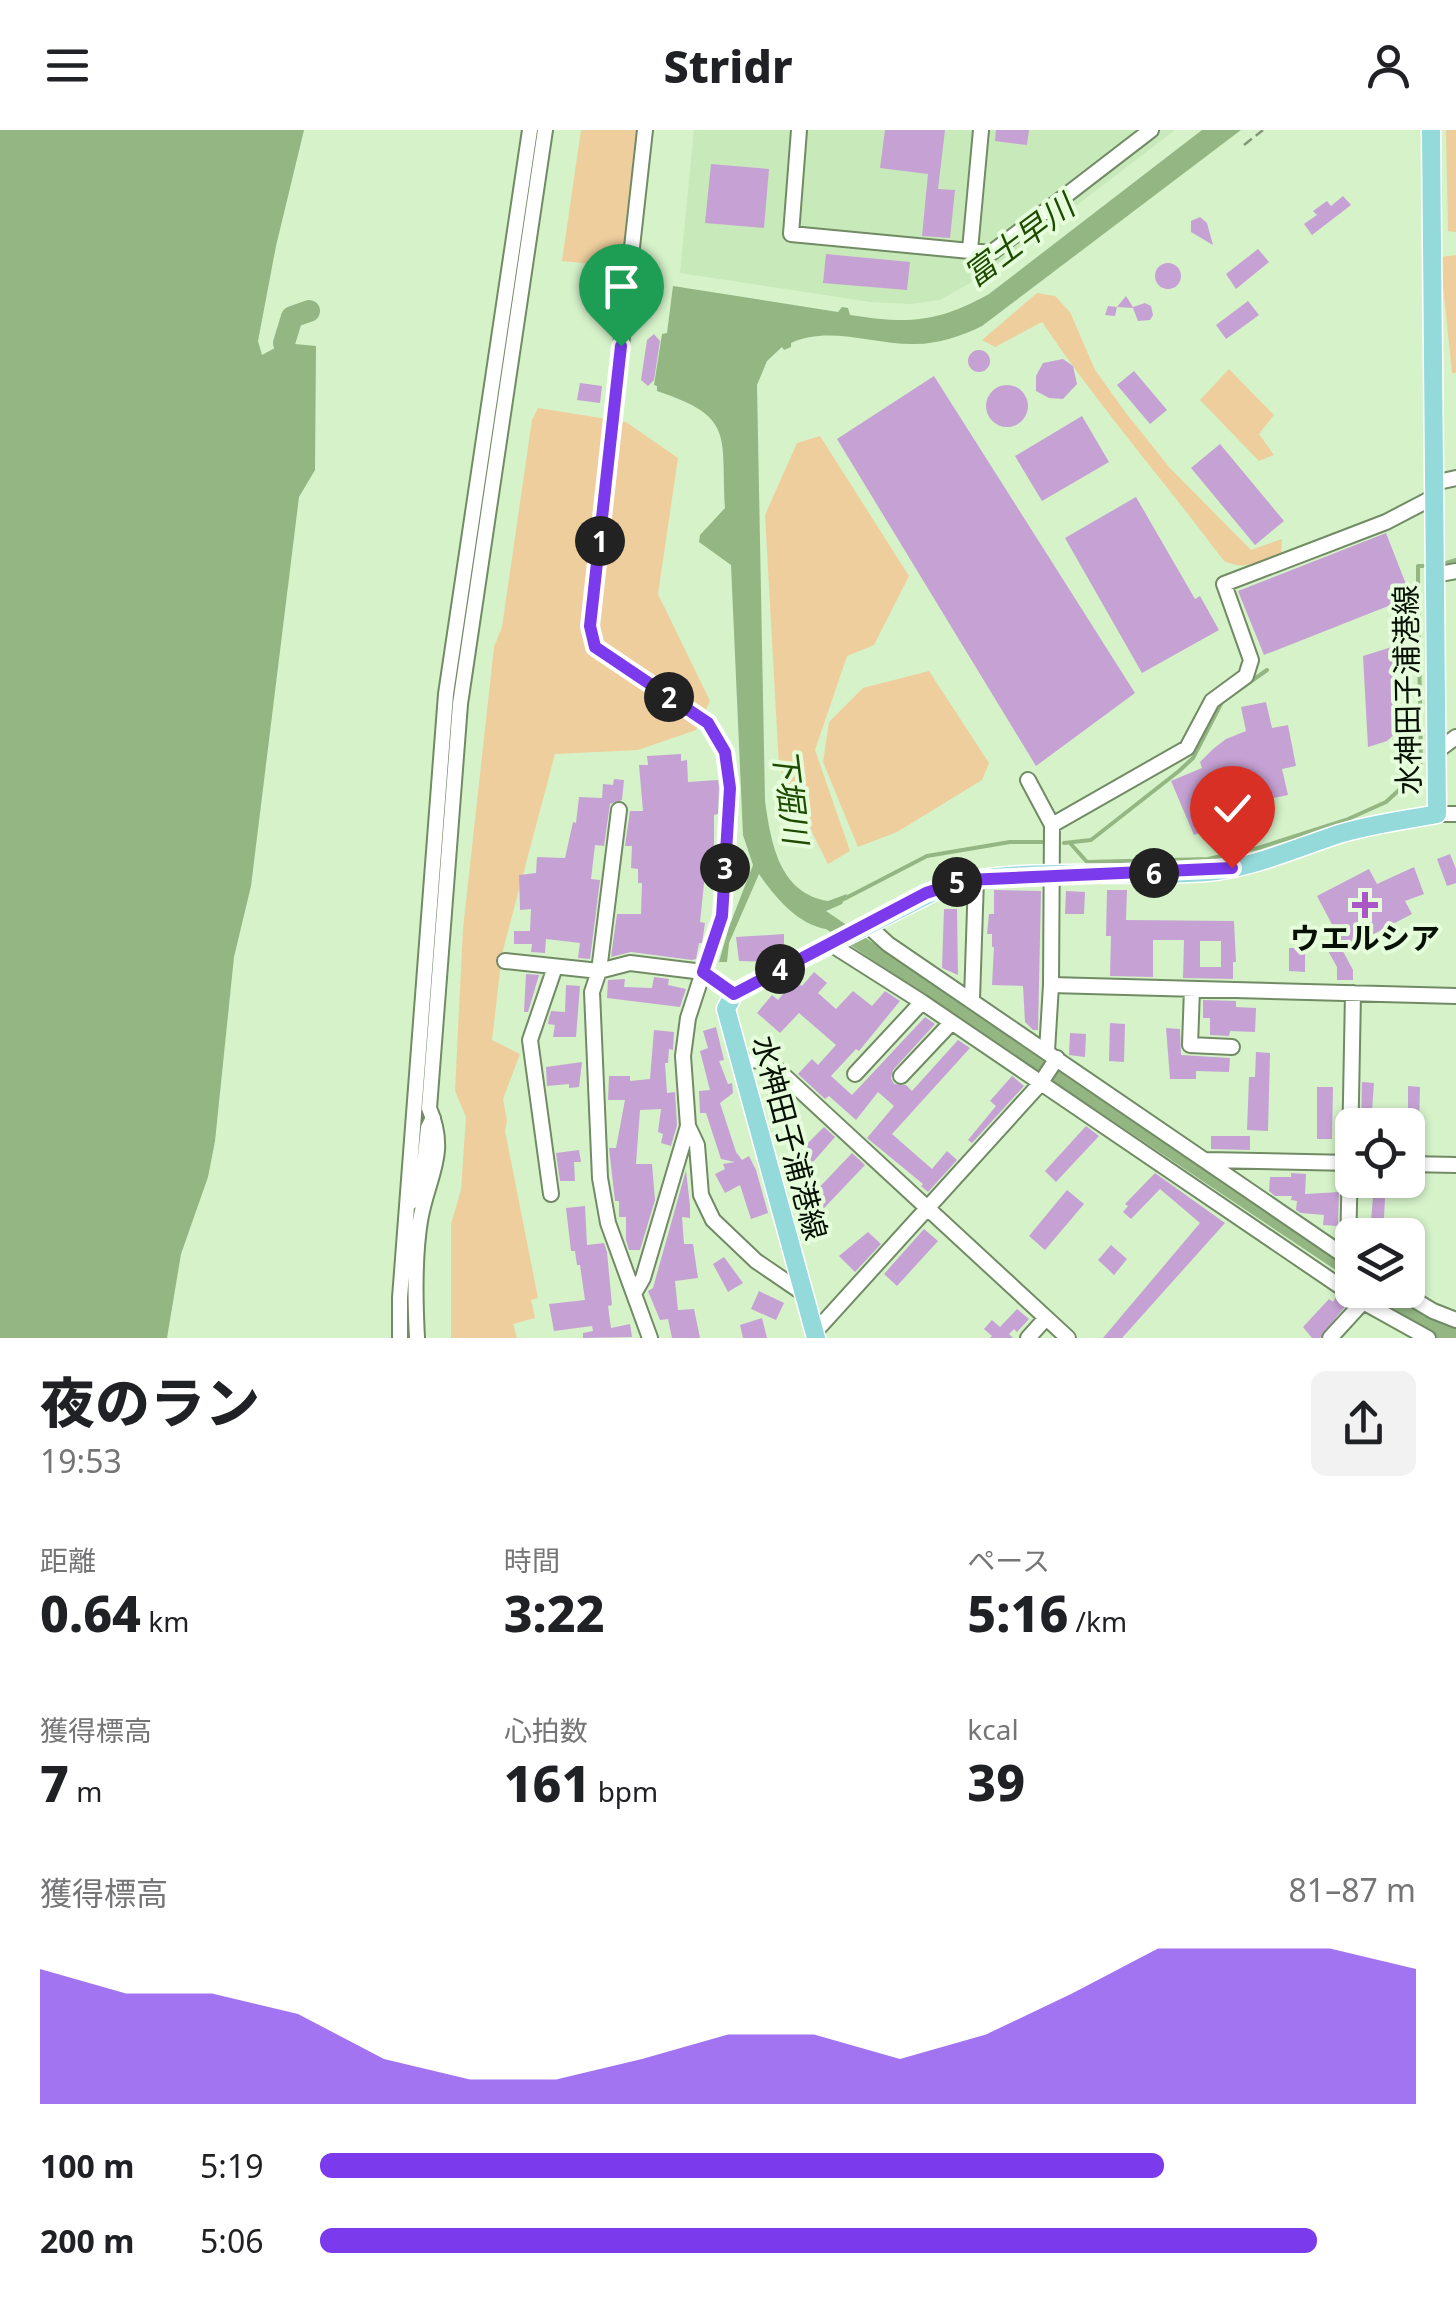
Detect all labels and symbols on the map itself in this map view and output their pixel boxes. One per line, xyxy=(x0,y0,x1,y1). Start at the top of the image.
water label: 富士早川 xyxy=(954,182,1085,295)
pin xyxy=(579,244,664,347)
pin: 1 xyxy=(575,516,625,566)
street label: 水神田子浦港線 xyxy=(1384,585,1429,795)
pin: 2 xyxy=(644,672,694,722)
water label: 下堀川 xyxy=(764,746,819,849)
pin xyxy=(1190,766,1275,869)
pin: 3 xyxy=(700,843,750,893)
pin: 6 xyxy=(1129,848,1179,898)
pin: 5 xyxy=(932,857,982,907)
marker: ウエルシア xyxy=(1354,894,1376,916)
place label: ウエルシア xyxy=(1290,917,1440,958)
pin: 4 xyxy=(755,944,805,994)
street label: 水神田子浦港線 xyxy=(743,1031,837,1244)

